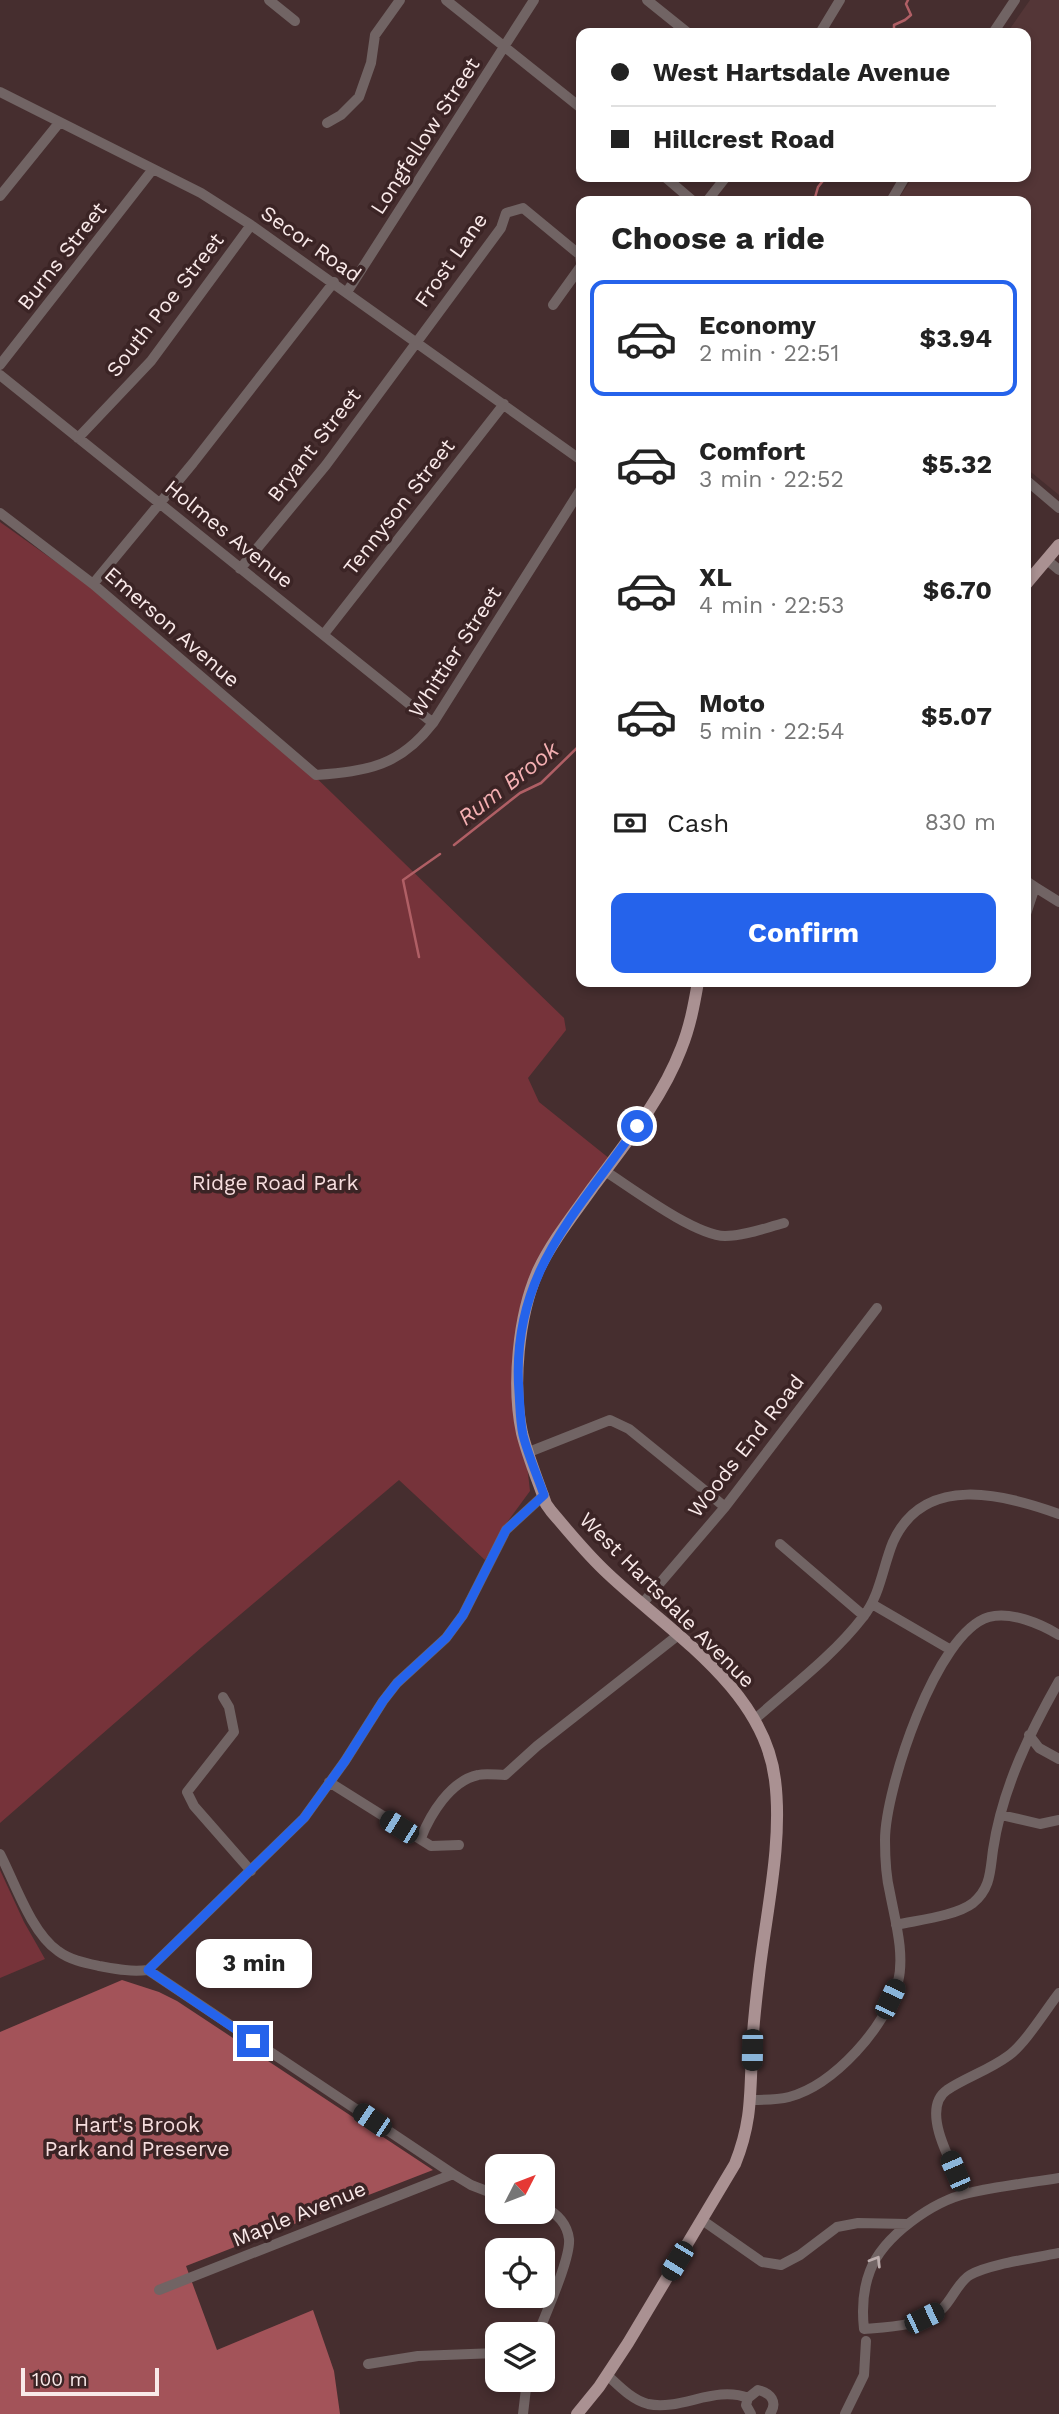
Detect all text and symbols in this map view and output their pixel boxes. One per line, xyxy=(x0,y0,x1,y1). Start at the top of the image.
street label: Longfellow Street xyxy=(365,53,485,219)
text: West Hartsdale Avenue xyxy=(653,57,950,87)
text: Hillcrest Road xyxy=(653,124,835,154)
street label: Burns Street xyxy=(12,197,111,314)
street label: Secor Road xyxy=(256,200,366,287)
street label: Frost Lane xyxy=(409,208,492,312)
text: Choose a ride xyxy=(611,219,825,257)
street label: South Poe Street xyxy=(101,228,229,382)
icon: car xyxy=(615,307,678,370)
text: Economy xyxy=(699,310,816,340)
text: $3.94 xyxy=(920,323,992,353)
text: 2 min · 22:51 xyxy=(699,340,839,367)
street label: Bryant Street xyxy=(262,383,366,506)
icon: car xyxy=(615,433,678,496)
street label: Tennyson Street xyxy=(338,434,460,580)
text: Comfort xyxy=(699,436,805,466)
text: $5.32 xyxy=(922,449,992,479)
text: 3 min · 22:52 xyxy=(699,466,844,493)
street label: Holmes Avenue xyxy=(160,474,299,593)
icon: car xyxy=(615,559,678,622)
street label: Emerson Avenue xyxy=(100,561,245,692)
text: XL xyxy=(699,562,732,592)
text: $6.70 xyxy=(923,575,992,605)
street label: Whittier Street xyxy=(403,581,506,722)
text: 4 min · 22:53 xyxy=(699,592,844,619)
icon: car xyxy=(615,685,678,748)
text: Moto xyxy=(699,688,765,718)
text: $5.07 xyxy=(921,701,992,731)
text: 5 min · 22:54 xyxy=(699,718,844,745)
water label: Rum Brook xyxy=(452,735,565,831)
icon: cash xyxy=(611,804,649,842)
text: Cash xyxy=(667,808,729,838)
text: 830 m xyxy=(925,809,996,836)
button: Confirm xyxy=(611,893,996,973)
route start xyxy=(621,1110,653,1142)
park label: Ridge Road Park xyxy=(192,1170,358,1195)
street label: Woods End Road xyxy=(682,1369,809,1522)
street label: West Hartsdale Avenue xyxy=(574,1507,760,1693)
car xyxy=(376,1807,423,1847)
callout: 3 min xyxy=(195,1940,311,1988)
text: 3 min xyxy=(223,1950,285,1977)
car xyxy=(872,1976,909,2022)
route end xyxy=(237,2025,269,2057)
car xyxy=(742,2029,763,2071)
car xyxy=(349,2100,396,2140)
park label: Hart's Brook Park and Preserve xyxy=(44,2112,230,2161)
car xyxy=(938,2148,973,2194)
north arrow xyxy=(485,2154,555,2224)
map controls xyxy=(485,2154,555,2392)
street label: Maple Avenue xyxy=(228,2175,369,2252)
button: locate xyxy=(485,2238,555,2308)
car xyxy=(658,2238,697,2284)
one-way arrow xyxy=(867,2256,880,2269)
car xyxy=(901,2299,948,2337)
button: layers xyxy=(485,2322,555,2392)
scale bar xyxy=(21,2365,159,2397)
text: 100 m xyxy=(32,2368,88,2391)

